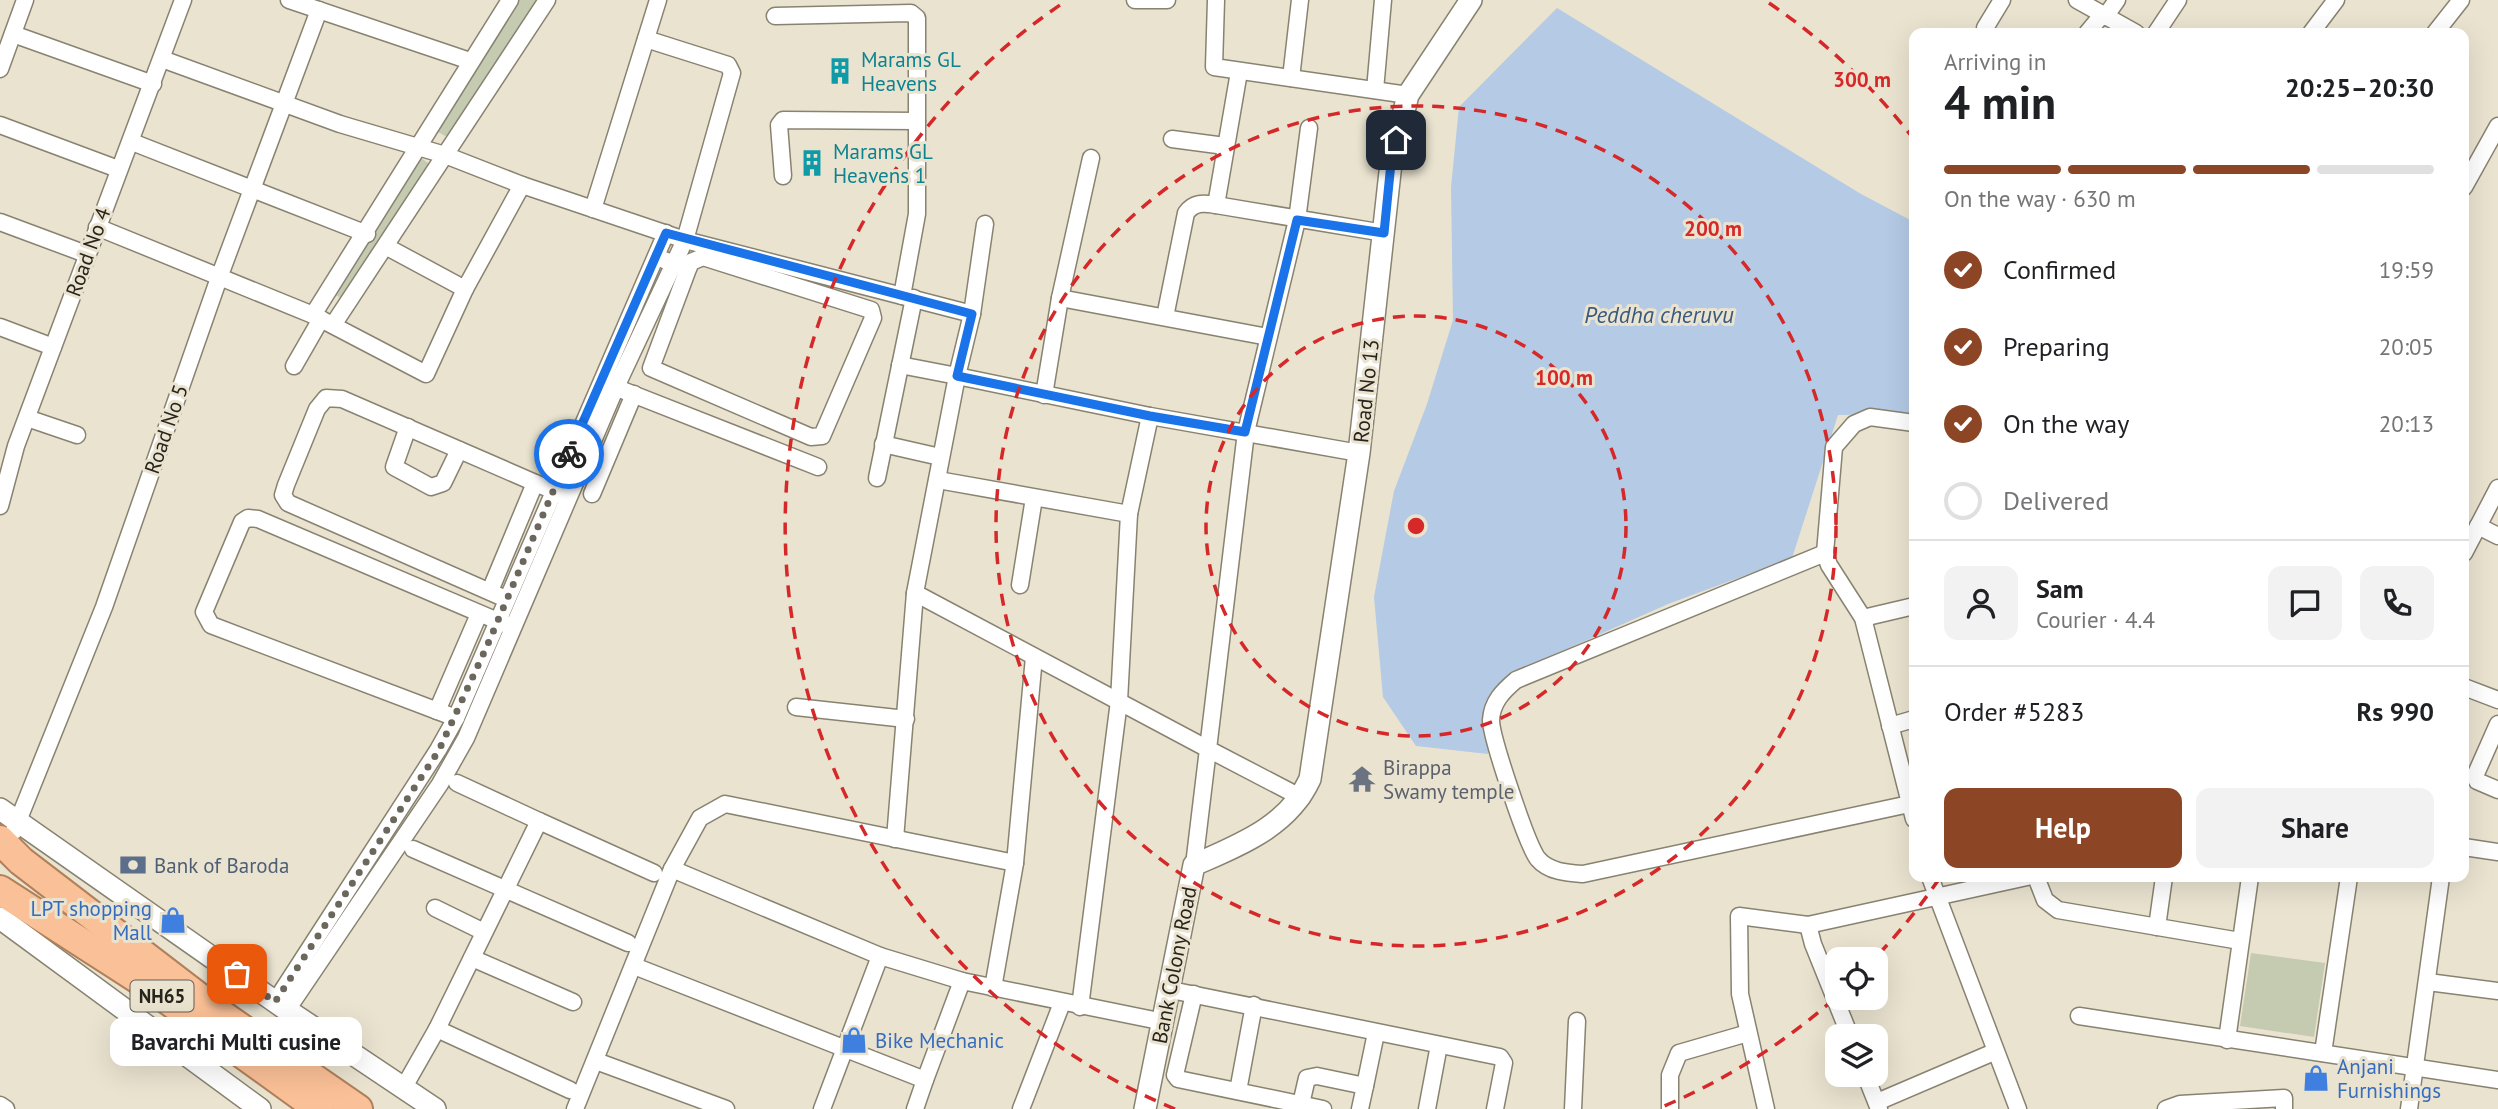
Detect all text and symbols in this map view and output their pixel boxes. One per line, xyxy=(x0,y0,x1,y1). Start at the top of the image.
place label: Marams GL Heavens xyxy=(861,46,961,97)
text: Arriving in xyxy=(1944,47,2046,76)
building icon: Marams GL Heavens xyxy=(825,56,855,86)
text: 300 m xyxy=(1833,66,1891,93)
text: 20:25–20:30 xyxy=(2285,71,2434,104)
text: 4 min xyxy=(1944,72,2056,132)
pin xyxy=(1366,110,1426,170)
icon: home xyxy=(1377,121,1415,159)
place label: Marams GL Heavens 1 xyxy=(833,138,933,189)
building icon: Marams GL Heavens 1 xyxy=(797,148,827,178)
text: On the way · 630 m xyxy=(1944,184,2136,213)
street label: Road No 4 xyxy=(59,204,117,300)
text: 200 m xyxy=(1684,215,1742,242)
icon: check xyxy=(1944,251,1982,289)
text: Confirmed xyxy=(2003,253,2116,286)
text: 19:59 xyxy=(2379,255,2434,284)
water label: Peddha cheruvu xyxy=(1584,300,1734,329)
icon: check xyxy=(1944,328,1982,366)
text: Preparing xyxy=(2003,330,2110,363)
text: 20:05 xyxy=(2379,332,2434,361)
street label: Road No 13 xyxy=(1347,338,1385,444)
text: 100 m xyxy=(1535,364,1593,391)
street label: Road No 5 xyxy=(138,381,194,477)
icon: check xyxy=(1944,405,1982,443)
text: On the way xyxy=(2003,407,2129,440)
text: 20:13 xyxy=(2379,409,2434,438)
courier xyxy=(534,419,604,489)
icon: bike xyxy=(550,435,588,473)
text: Delivered xyxy=(2003,484,2109,517)
centre of rings xyxy=(1404,514,1428,538)
button: person xyxy=(1944,566,2018,640)
button: chat xyxy=(2268,566,2342,640)
button: phone xyxy=(2360,566,2434,640)
text: Sam xyxy=(2036,572,2084,605)
text: Courier · 4.4 xyxy=(2036,605,2155,634)
text: Order #5283 xyxy=(1944,695,2084,728)
text: Rs 990 xyxy=(2357,695,2434,728)
place label: Birappa Swamy temple xyxy=(1383,754,1514,805)
temple icon: Birappa Swamy temple xyxy=(1347,764,1377,794)
button: Help xyxy=(1944,788,2182,868)
button: Share xyxy=(2196,788,2434,868)
bank icon: Bank of Baroda xyxy=(118,850,148,880)
place label: Bank of Baroda xyxy=(154,852,289,879)
street label: Bank Colony Road xyxy=(1146,884,1202,1046)
place label: LPT shopping Mall xyxy=(31,895,152,946)
shop icon: LPT shopping Mall xyxy=(158,905,188,935)
pin xyxy=(207,944,267,1004)
map controls xyxy=(1825,947,1888,1087)
button: locate xyxy=(1825,947,1888,1010)
icon: bag xyxy=(218,955,256,993)
road number: NH65 xyxy=(130,980,194,1012)
callout: Bavarchi Multi cusine xyxy=(111,1016,363,1065)
button: layers xyxy=(1825,1024,1888,1087)
shop icon: Bike Mechanic xyxy=(839,1025,869,1055)
text: Bavarchi Multi cusine xyxy=(131,1027,341,1056)
place label: Bike Mechanic xyxy=(875,1027,1004,1054)
place label: Anjani Furnishings xyxy=(2337,1053,2441,1104)
shop icon: Anjani Furnishings xyxy=(2301,1063,2331,1093)

